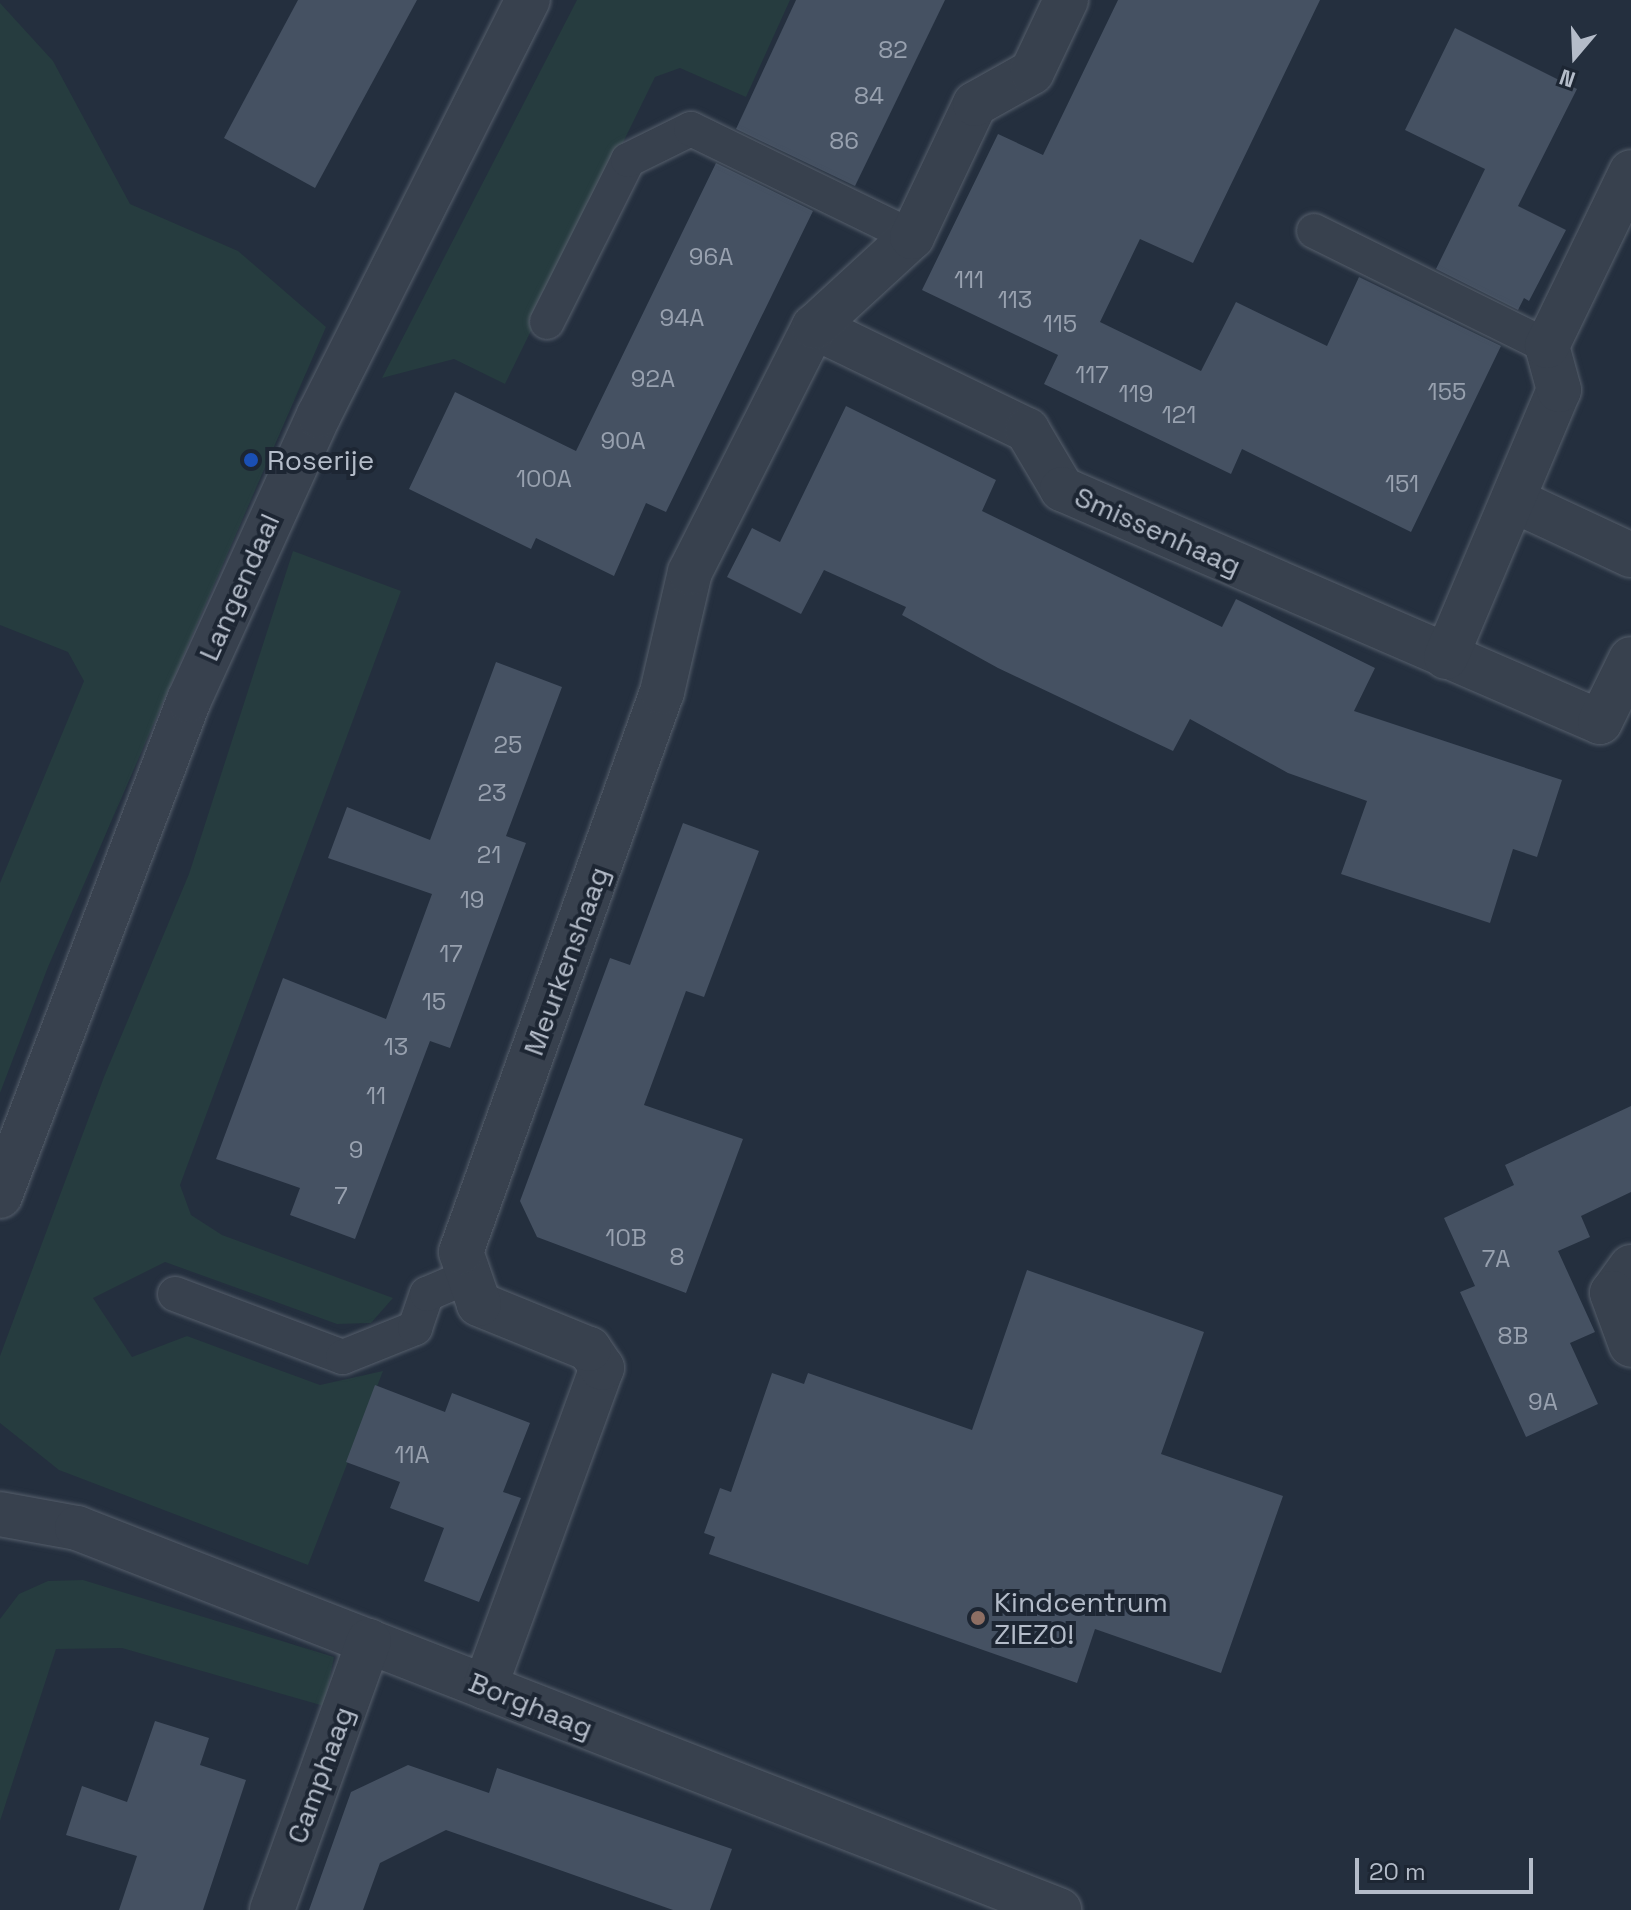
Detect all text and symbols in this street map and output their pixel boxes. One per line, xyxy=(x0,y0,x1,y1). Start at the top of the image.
north arrow xyxy=(1535,16,1615,96)
house number: 82 xyxy=(878,36,908,64)
text: N xyxy=(1556,63,1579,94)
house number: 84 xyxy=(854,82,884,110)
house number: 86 xyxy=(829,127,859,155)
house number: 96A xyxy=(689,243,733,271)
house number: 111 xyxy=(954,266,984,294)
house number: 113 xyxy=(998,286,1032,314)
house number: 94A xyxy=(660,304,704,332)
house number: 115 xyxy=(1043,310,1077,338)
house number: 117 xyxy=(1075,361,1109,389)
house number: 92A xyxy=(631,365,675,393)
house number: 155 xyxy=(1428,378,1466,406)
house number: 119 xyxy=(1119,380,1153,408)
house number: 121 xyxy=(1162,401,1196,429)
house number: 90A xyxy=(600,427,646,455)
place label: Roserije xyxy=(267,443,374,477)
marker: Roserije xyxy=(242,451,260,469)
house number: 100A xyxy=(516,465,572,493)
house number: 151 xyxy=(1385,470,1419,498)
street label: Smissenhaag xyxy=(1070,479,1246,583)
street label: Langendaal xyxy=(192,508,286,666)
house number: 25 xyxy=(494,731,522,759)
house number: 23 xyxy=(478,779,506,807)
house number: 21 xyxy=(477,841,501,869)
street label: Meurkenshaag xyxy=(516,862,616,1060)
house number: 19 xyxy=(460,886,484,914)
house number: 17 xyxy=(439,940,463,968)
house number: 15 xyxy=(422,988,446,1016)
house number: 13 xyxy=(384,1033,408,1061)
house number: 11 xyxy=(366,1082,386,1110)
house number: 9 xyxy=(349,1136,363,1164)
house number: 7 xyxy=(334,1182,348,1210)
house number: 10B xyxy=(605,1224,647,1252)
house number: 8 xyxy=(670,1243,684,1271)
house number: 7A xyxy=(1482,1245,1510,1273)
house number: 8B xyxy=(1498,1322,1528,1350)
house number: 9A xyxy=(1528,1388,1558,1416)
house number: 11A xyxy=(394,1441,430,1469)
place label: Kindcentrum ZIEZO! xyxy=(994,1585,1168,1651)
marker: Kindcentrum ZIEZO! xyxy=(969,1609,987,1627)
street label: Borghaag xyxy=(464,1665,598,1745)
street label: Camphaag xyxy=(280,1702,360,1848)
scale bar xyxy=(1359,1842,1537,1892)
text: 20 m xyxy=(1369,1856,1426,1887)

